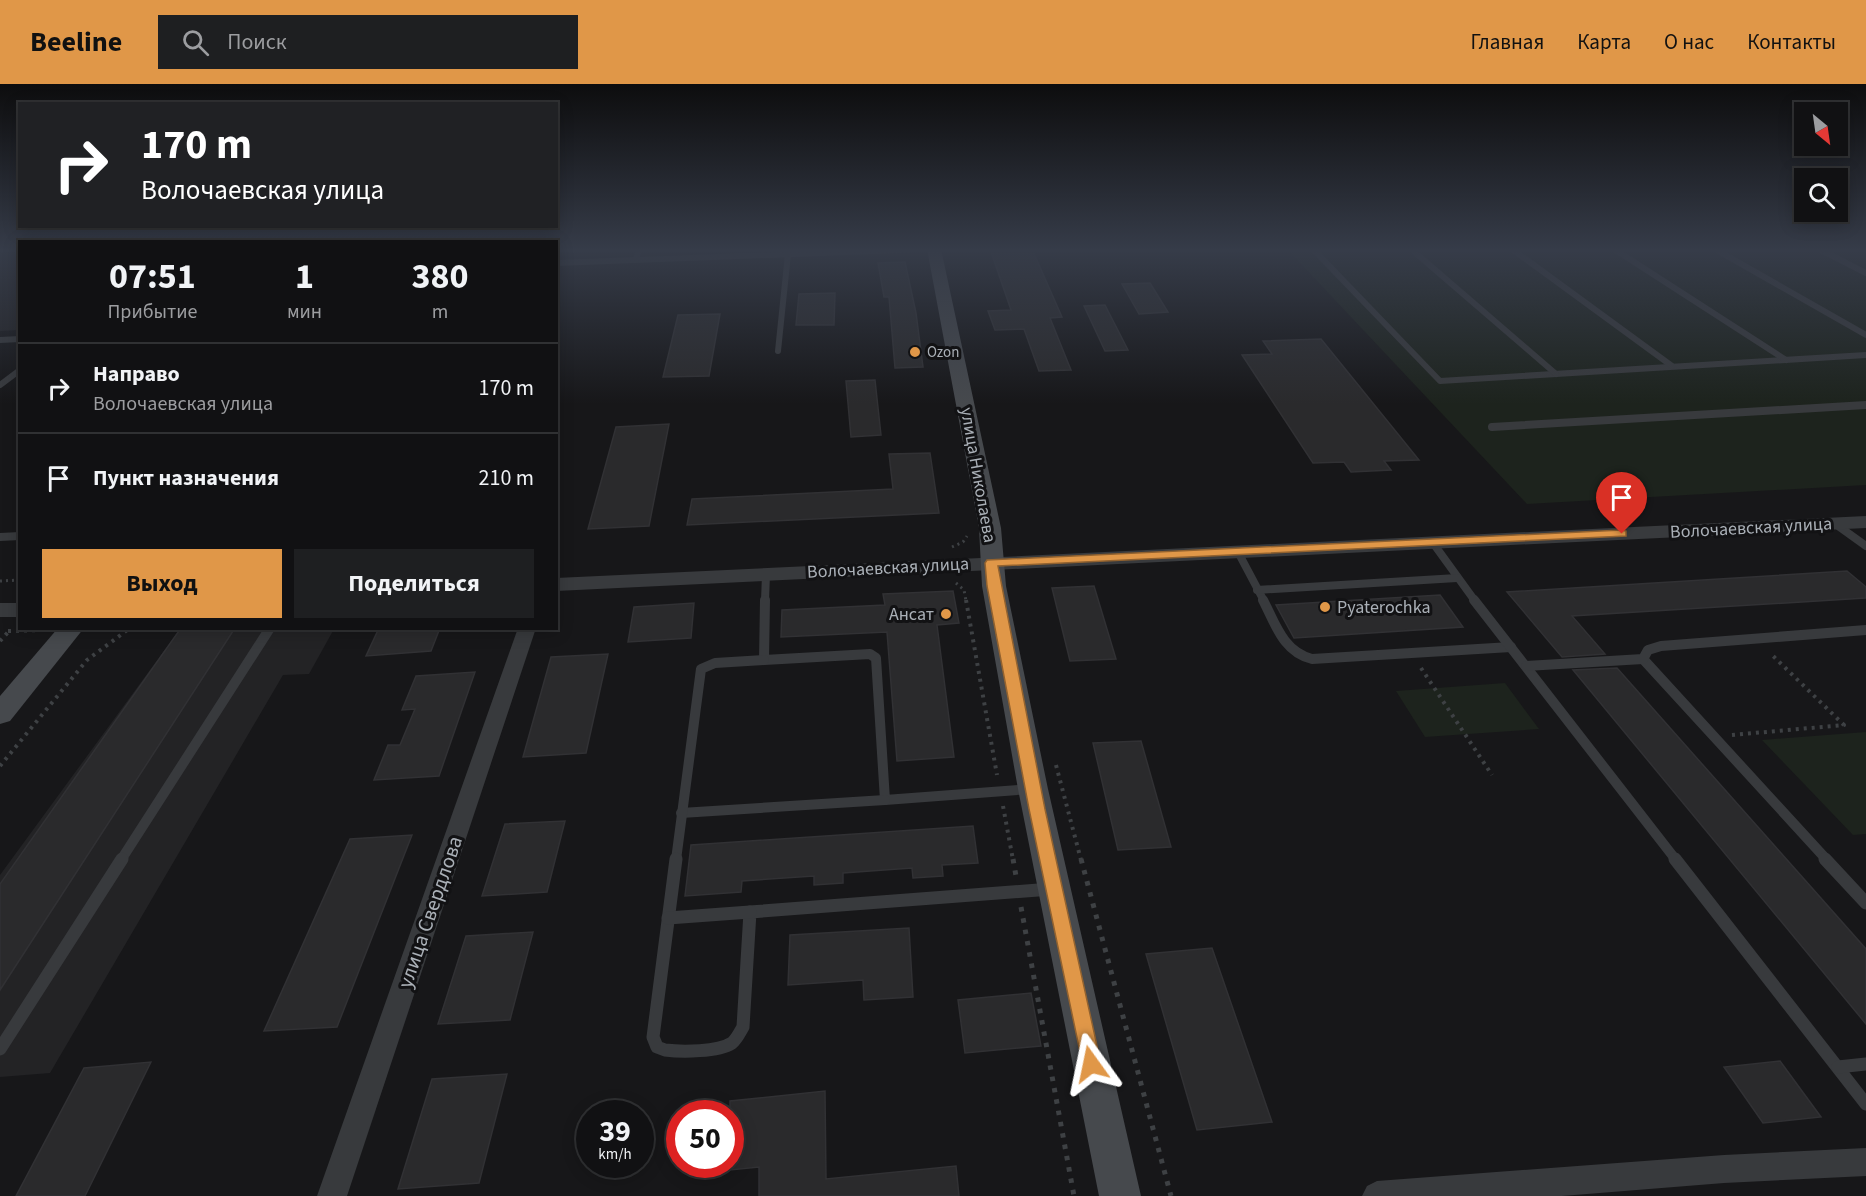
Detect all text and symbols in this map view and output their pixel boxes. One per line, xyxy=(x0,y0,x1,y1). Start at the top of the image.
search box xyxy=(158,15,578,69)
text: Beeline xyxy=(30,22,122,62)
icon: search xyxy=(179,26,212,59)
text: Поиск xyxy=(227,26,287,58)
text: Главная xyxy=(1471,27,1544,57)
text: Карта xyxy=(1577,27,1631,57)
text: О нас xyxy=(1664,27,1714,57)
text: Контакты xyxy=(1747,27,1836,57)
north arrow xyxy=(1794,102,1848,156)
map controls xyxy=(1794,102,1848,222)
text: 170 m xyxy=(141,115,252,175)
icon: right xyxy=(42,126,120,204)
button: search xyxy=(1794,168,1848,222)
text: Волочаевская улица xyxy=(141,171,384,210)
text: 07:51 xyxy=(109,251,196,302)
text: 1 xyxy=(295,251,314,302)
text: 380 xyxy=(412,251,469,302)
text: Прибытие xyxy=(107,298,198,326)
text: мин xyxy=(287,298,322,326)
text: m xyxy=(432,298,448,326)
place label: Ozon xyxy=(927,342,959,363)
marker: Ozon xyxy=(908,345,922,359)
text: Направо xyxy=(93,358,180,390)
icon: right xyxy=(42,372,75,405)
text: 170 m xyxy=(479,372,534,404)
text: Волочаевская улица xyxy=(93,390,273,418)
street label: улица Николаева xyxy=(954,405,1002,545)
icon: arrive xyxy=(42,462,75,495)
text: Пункт назначения xyxy=(93,462,279,494)
text: 210 m xyxy=(479,462,534,494)
pin xyxy=(1596,472,1647,534)
icon: arrive xyxy=(1605,481,1638,514)
street label: Волочаевская улица xyxy=(1669,511,1833,545)
button: Выход xyxy=(42,549,282,618)
button: Поделиться xyxy=(294,549,534,618)
street label: Волочаевская улица xyxy=(806,551,970,585)
place label: Pyaterochka xyxy=(1337,595,1430,620)
marker: Pyaterochka xyxy=(1318,600,1332,614)
place label: Ансат xyxy=(889,602,934,627)
marker: Ансат xyxy=(939,607,953,621)
street label: улица Свердлова xyxy=(390,832,470,992)
position arrow xyxy=(1059,1032,1123,1096)
speed limit sign: 50 xyxy=(666,1100,744,1178)
text: 39 xyxy=(599,1110,631,1153)
text: km/h xyxy=(598,1144,632,1165)

